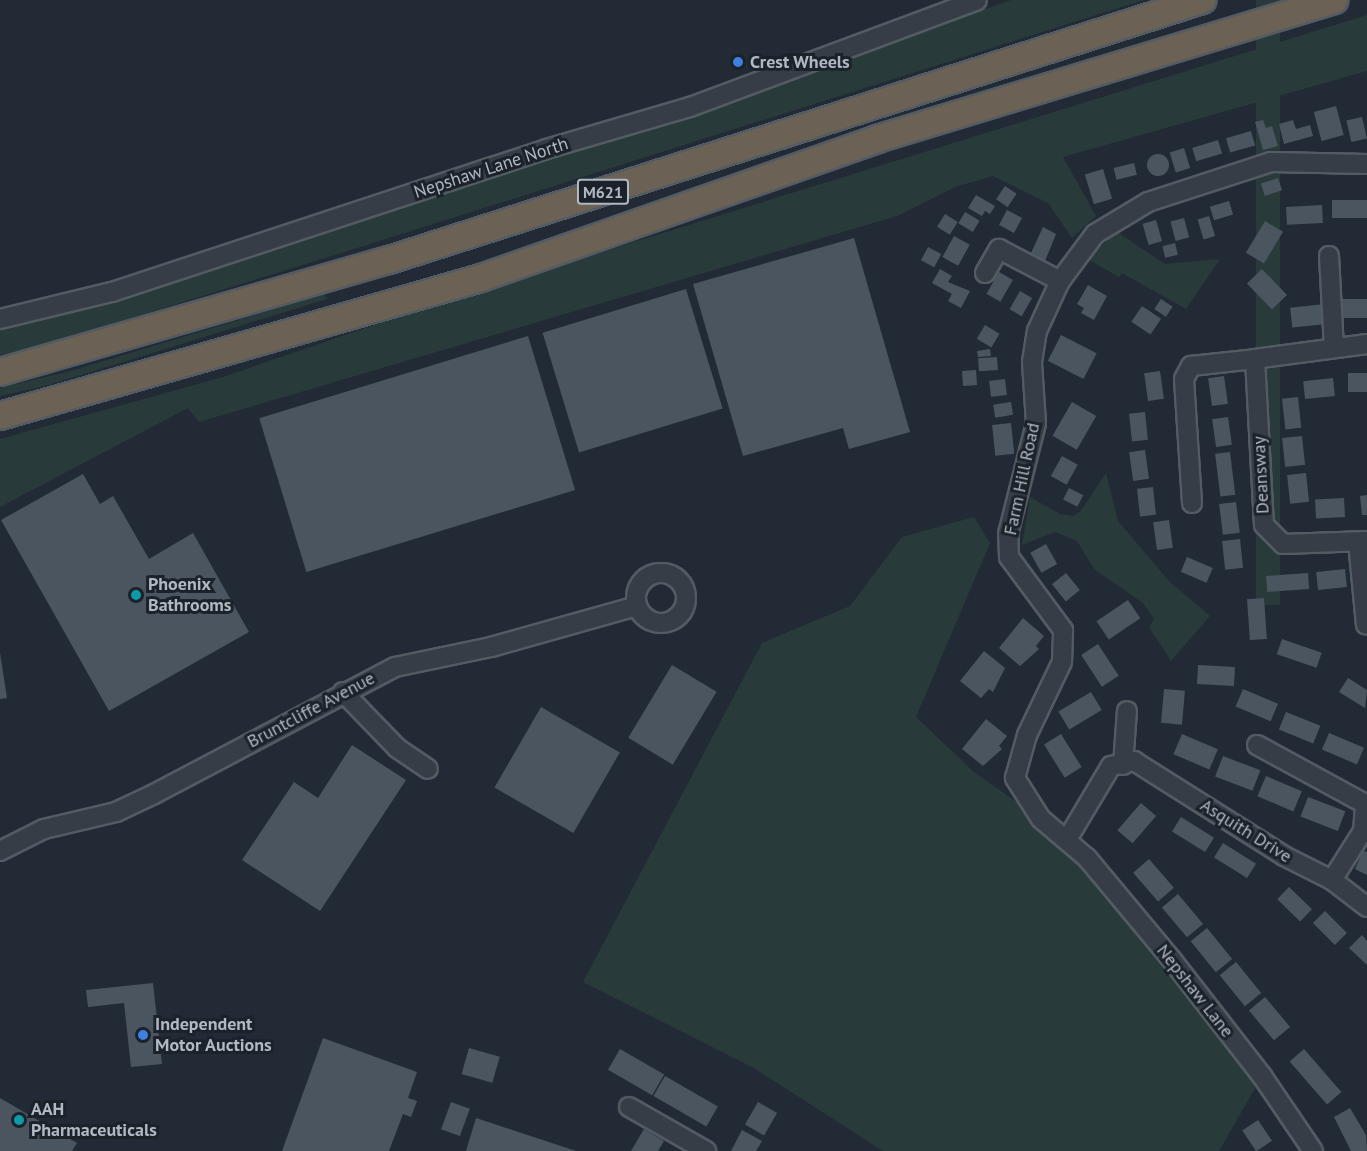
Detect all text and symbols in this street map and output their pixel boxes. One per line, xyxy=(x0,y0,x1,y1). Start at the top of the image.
place label: Crest Wheels xyxy=(750,51,850,73)
marker: Crest Wheels xyxy=(731,55,745,69)
street label: Nepshaw Lane North xyxy=(411,133,571,203)
road number: M621 xyxy=(576,179,630,205)
street label: Farm Hill Road xyxy=(1000,421,1044,537)
street label: Deansway xyxy=(1248,436,1274,514)
place label: Phoenix Bathrooms xyxy=(148,574,231,616)
marker: Phoenix Bathrooms xyxy=(129,588,143,602)
street label: Bruntcliffe Avenue xyxy=(243,667,379,753)
street label: Asquith Drive xyxy=(1196,794,1296,868)
street label: Nepshaw Lane xyxy=(1152,940,1238,1042)
place label: Independent Motor Auctions xyxy=(155,1014,272,1056)
marker: Independent Motor Auctions xyxy=(136,1028,150,1042)
place label: AAH Pharmaceuticals xyxy=(31,1099,157,1142)
marker: AAH Pharmaceuticals xyxy=(12,1113,26,1127)

